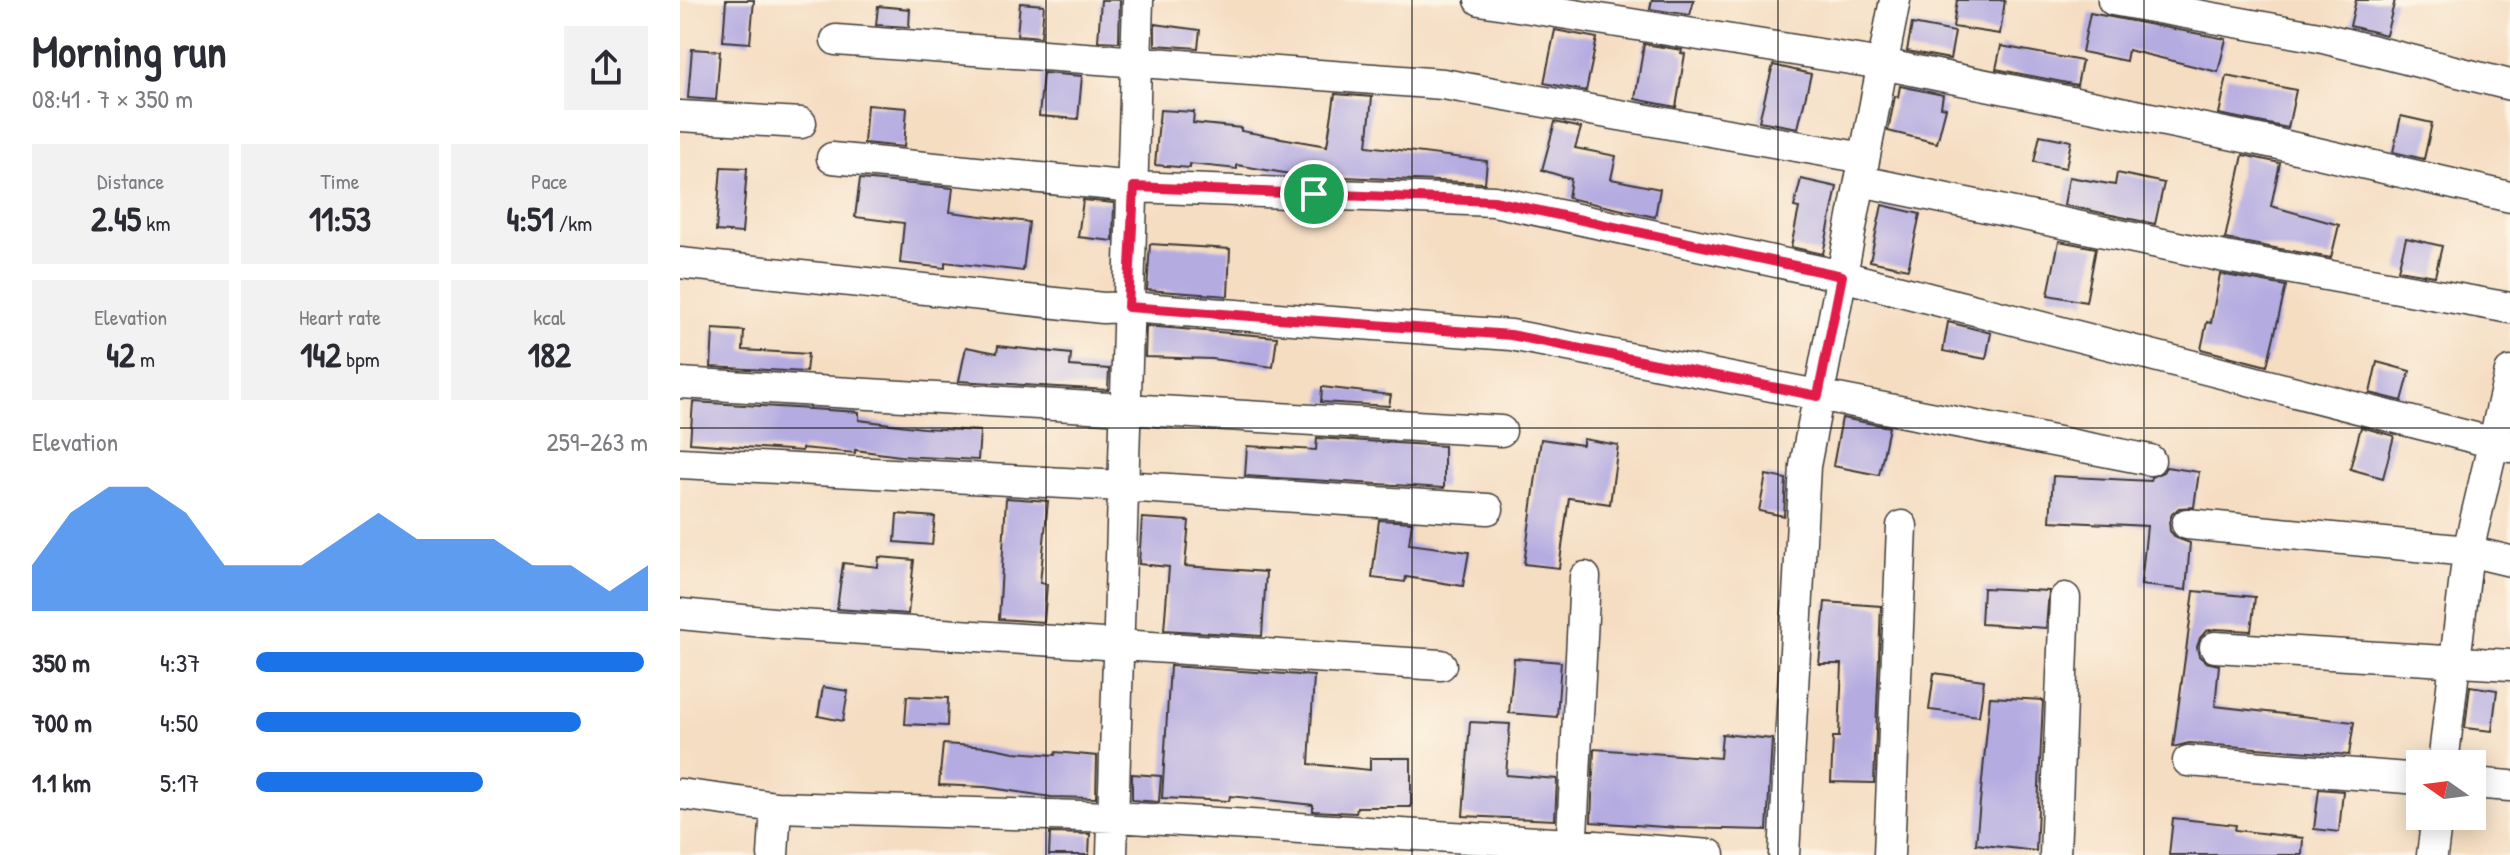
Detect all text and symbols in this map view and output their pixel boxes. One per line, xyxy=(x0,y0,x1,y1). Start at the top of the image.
text: Morning run xyxy=(32,21,227,81)
button: share xyxy=(564,26,648,110)
text: 08:41 · 7 × 350 m xyxy=(32,81,193,116)
pin xyxy=(1280,160,1348,228)
text: Distance xyxy=(97,166,164,196)
text: Time xyxy=(321,166,359,196)
text: Pace xyxy=(531,166,568,196)
icon: arrive xyxy=(1292,172,1336,216)
text: 2.45 xyxy=(91,196,141,242)
text: 11:53 xyxy=(309,196,371,242)
text: 4:51 xyxy=(506,196,554,242)
text: km xyxy=(141,208,170,238)
text: /km xyxy=(554,208,592,238)
text: Elevation xyxy=(94,302,167,332)
text: Heart rate xyxy=(299,302,381,332)
text: kcal xyxy=(533,302,565,332)
text: 42 xyxy=(106,332,135,378)
text: 142 xyxy=(300,332,341,378)
text: 182 xyxy=(528,332,571,378)
text: m xyxy=(135,344,155,374)
text: bpm xyxy=(341,344,380,374)
text: Elevation xyxy=(32,424,118,459)
text: 259–263 m xyxy=(547,424,648,459)
text: 350 m xyxy=(32,645,90,680)
text: 4:37 xyxy=(160,645,200,680)
text: 700 m xyxy=(32,705,92,740)
text: 4:50 xyxy=(160,705,198,740)
north arrow xyxy=(2406,750,2486,830)
map controls xyxy=(2406,750,2486,830)
text: 1.1 km xyxy=(32,765,91,800)
text: 5:17 xyxy=(160,765,199,800)

